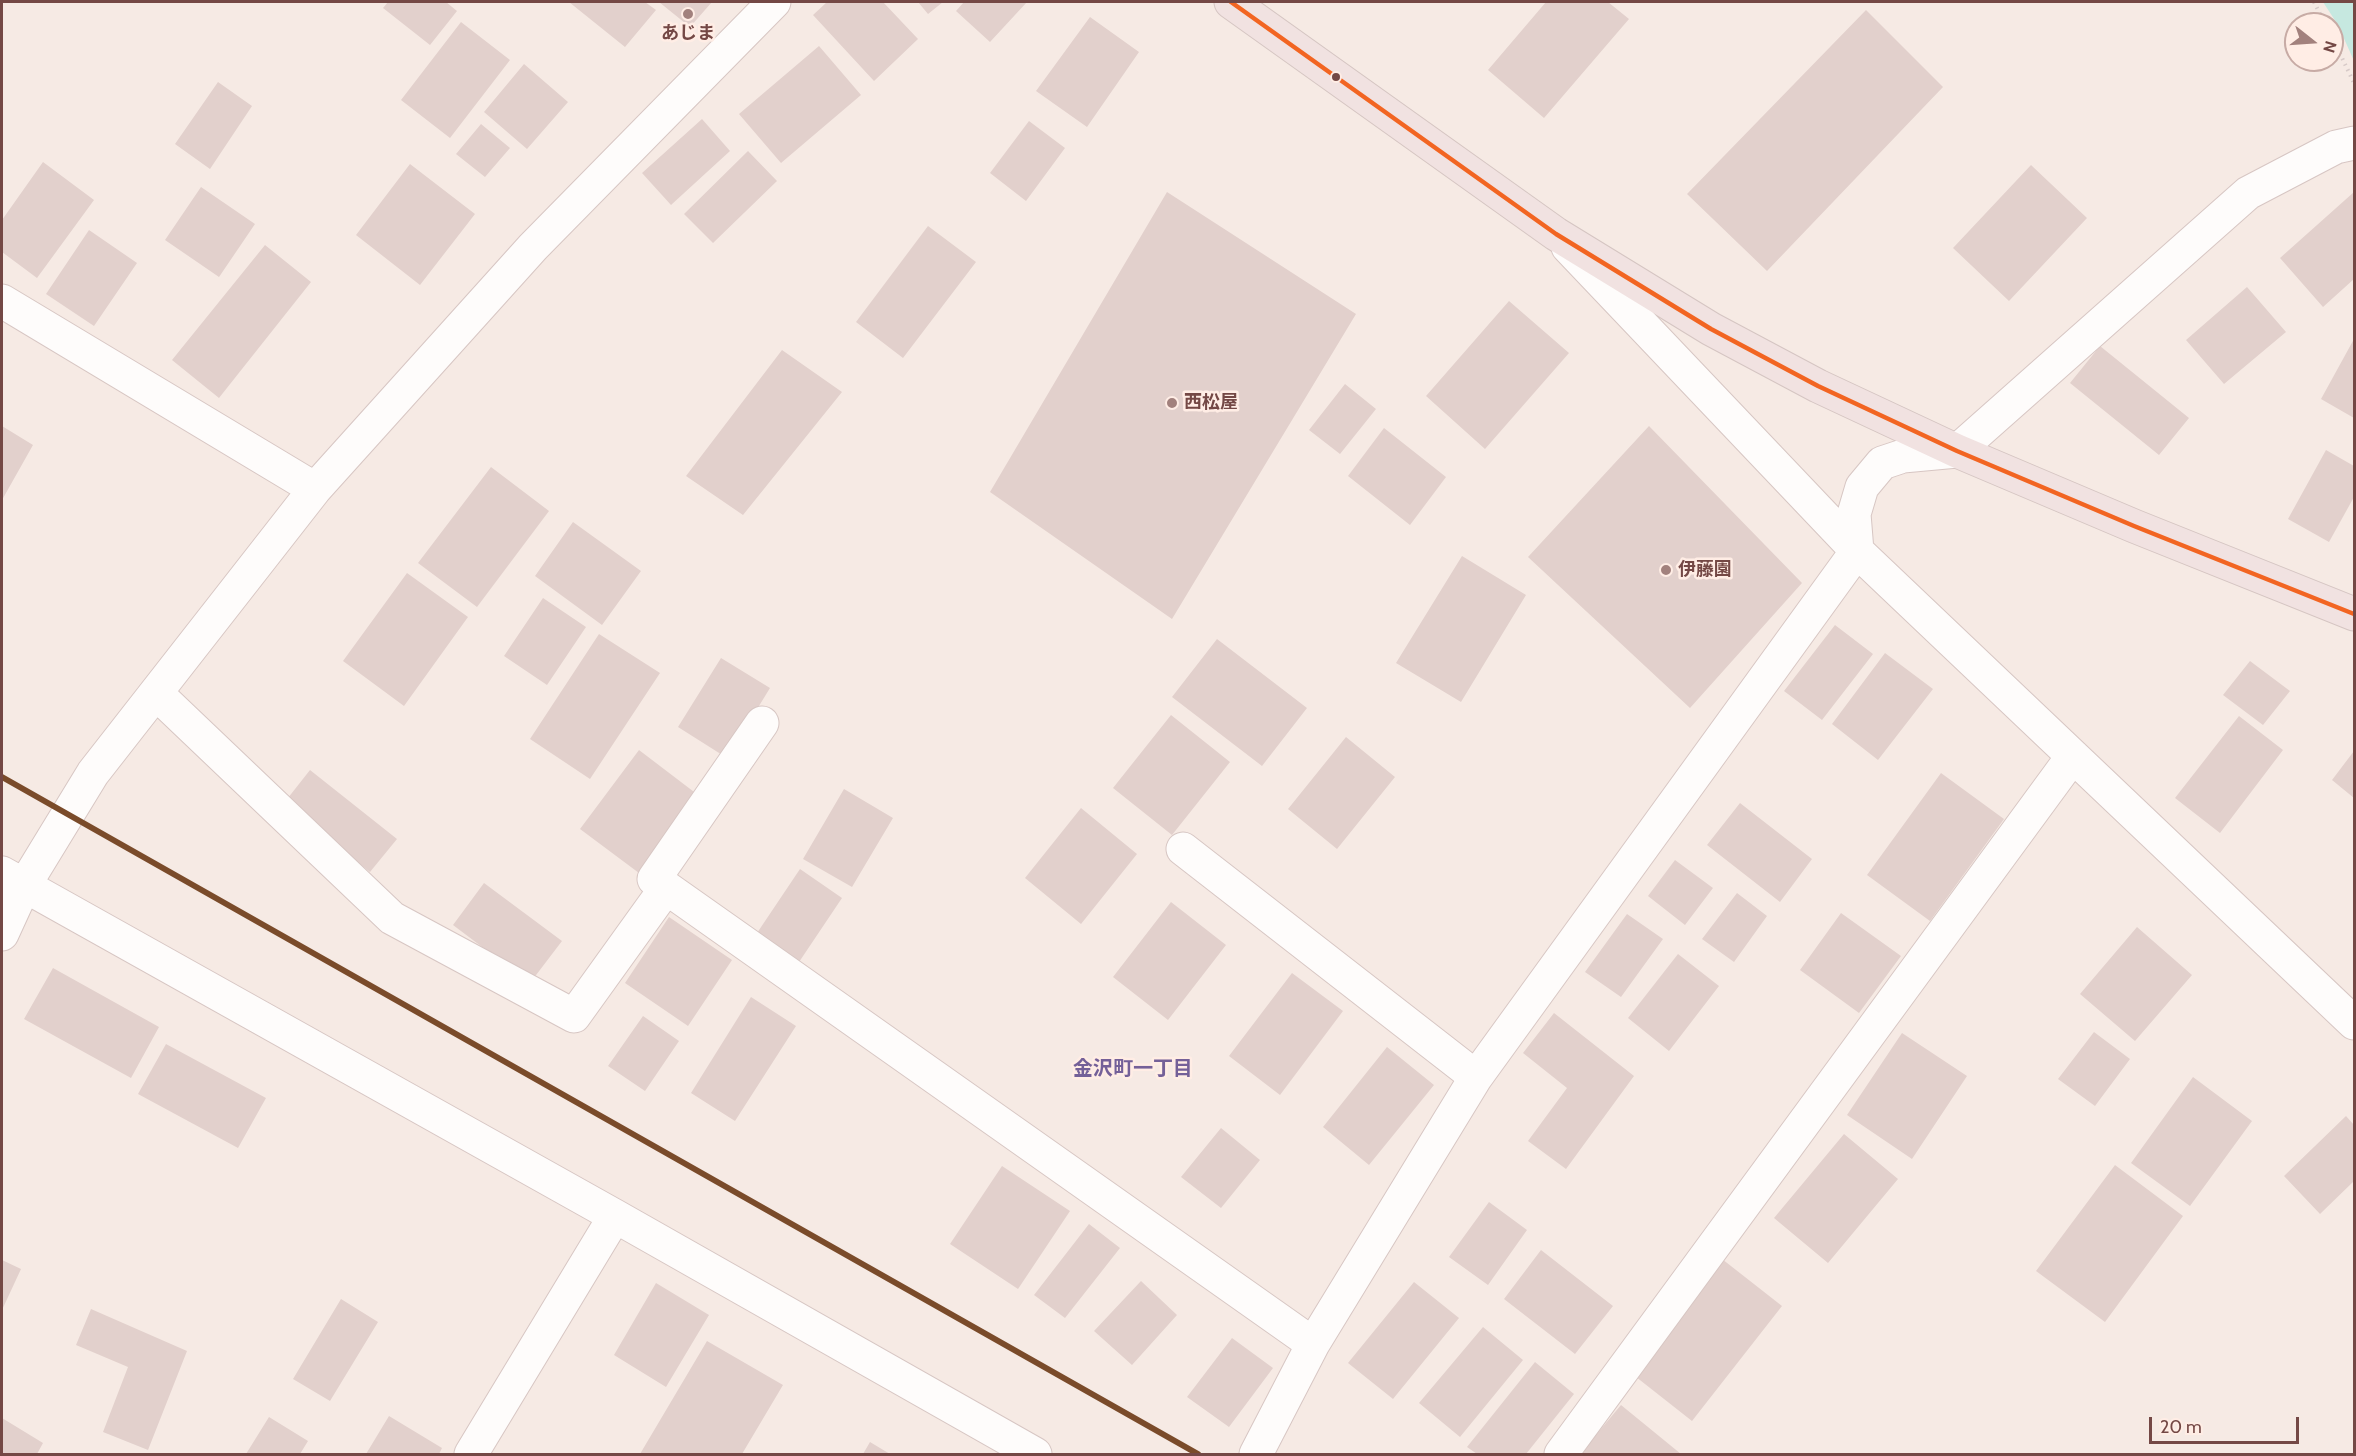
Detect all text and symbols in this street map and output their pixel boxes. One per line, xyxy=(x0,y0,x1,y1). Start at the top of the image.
marker: あじま xyxy=(681,7,695,21)
north arrow xyxy=(2284,12,2344,72)
place label: あじま xyxy=(661,23,715,45)
text: N xyxy=(2319,39,2341,55)
unlabelled marker xyxy=(1330,71,1342,83)
place label: 西松屋 xyxy=(1184,392,1238,414)
marker: 西松屋 xyxy=(1165,396,1179,410)
place label: 伊藤園 xyxy=(1678,559,1732,581)
marker: 伊藤園 xyxy=(1659,563,1673,577)
district label: 金沢町一丁目 xyxy=(1073,1057,1193,1081)
scale bar xyxy=(2152,1405,2302,1443)
text: 20 m xyxy=(2160,1416,2202,1438)

